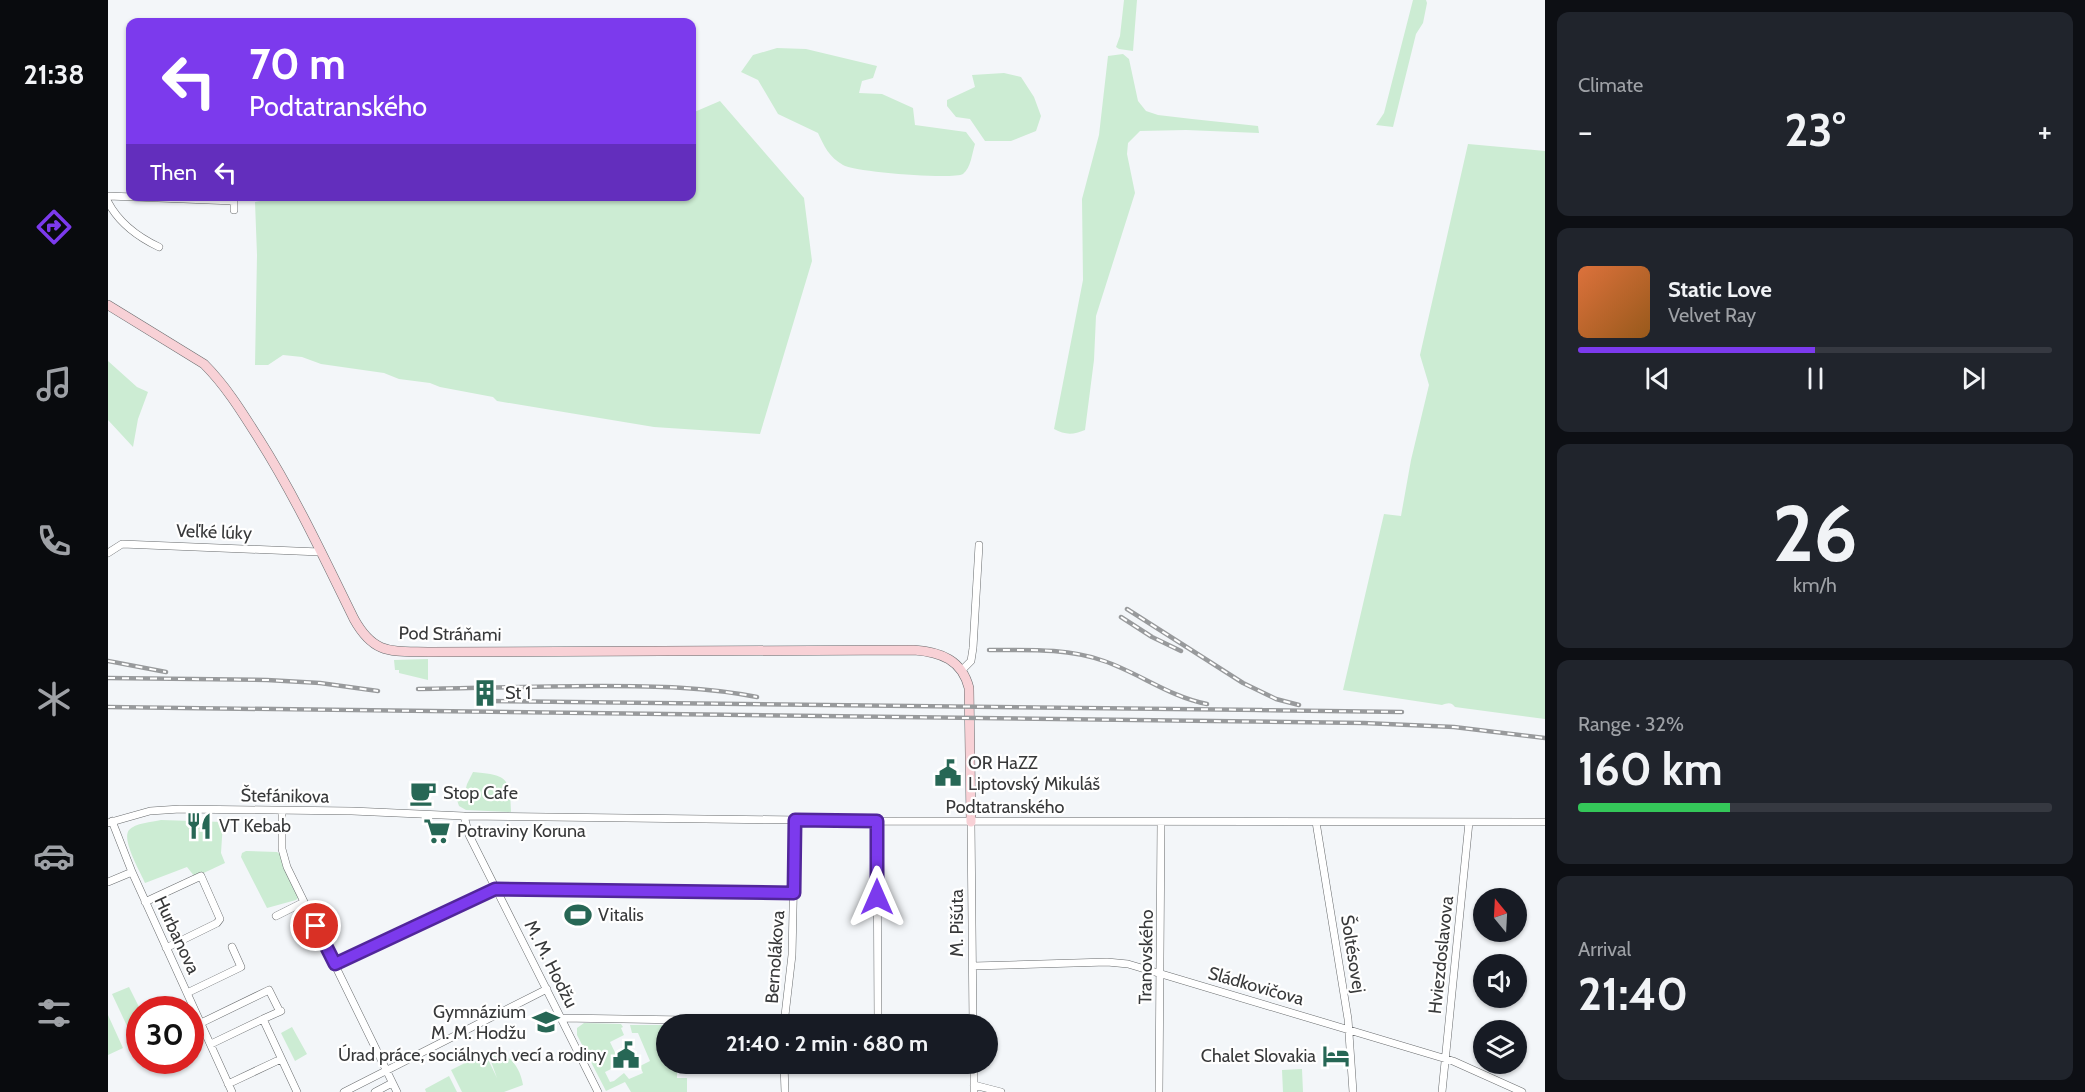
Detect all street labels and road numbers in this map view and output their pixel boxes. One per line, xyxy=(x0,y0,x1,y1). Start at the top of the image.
street label: Veľké lúky xyxy=(176,520,252,544)
street label: Pod Stráňami xyxy=(398,622,502,646)
street label: Štefánikova xyxy=(240,784,330,808)
street label: Podtatranského xyxy=(946,796,1064,818)
street label: M. Pišúta xyxy=(946,889,968,957)
street label: Hurbanova xyxy=(149,893,205,978)
street label: Hviezdoslavova xyxy=(1424,895,1458,1015)
street label: Bernolákova xyxy=(761,909,789,1004)
street label: Tranovského xyxy=(1134,909,1158,1005)
street label: Šoltésovej xyxy=(1336,913,1370,995)
street label: M. M. Hodžu xyxy=(520,917,582,1011)
street label: Sládkovičova xyxy=(1206,962,1307,1010)

